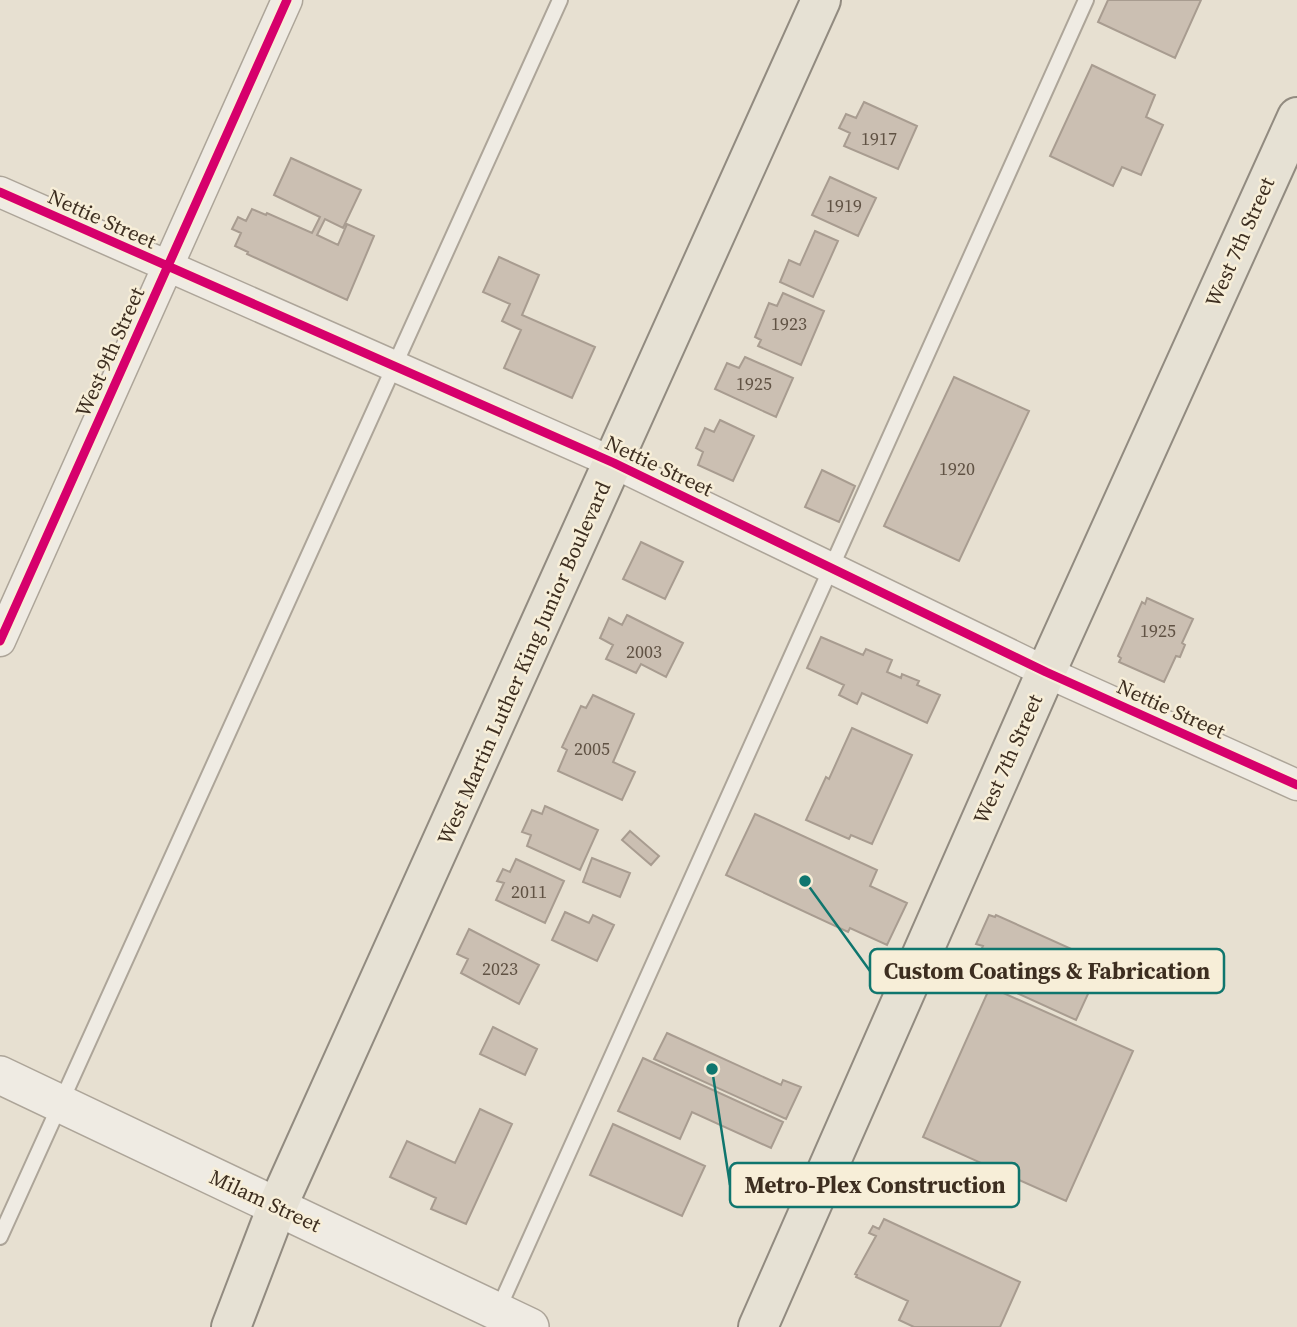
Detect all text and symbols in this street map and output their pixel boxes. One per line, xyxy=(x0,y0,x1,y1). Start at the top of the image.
house number: 1917 xyxy=(861,126,897,151)
street label: West 7th Street xyxy=(1198,172,1281,311)
street label: Nettie Street xyxy=(43,182,161,255)
house number: 1919 xyxy=(826,193,862,218)
street label: West 9th Street xyxy=(68,282,151,421)
house number: 1923 xyxy=(771,311,807,336)
house number: 1925 xyxy=(736,371,772,396)
street label: Nettie Street xyxy=(601,428,718,503)
house number: 1920 xyxy=(939,456,975,481)
street label: West Martin Luther King Junior Boulevard xyxy=(430,476,617,849)
house number: 1925 xyxy=(1140,618,1176,643)
house number: 2003 xyxy=(626,639,662,664)
street label: Nettie Street xyxy=(1112,672,1230,745)
street label: West 7th Street xyxy=(966,689,1049,828)
house number: 2005 xyxy=(574,736,610,761)
house number: 2011 xyxy=(511,879,547,904)
callout: Custom Coatings & Fabrication xyxy=(870,949,1224,993)
text: Custom Coatings & Fabrication xyxy=(884,955,1210,987)
house number: 2023 xyxy=(482,956,518,981)
street label: Milam Street xyxy=(205,1162,326,1239)
callout: Metro-Plex Construction xyxy=(730,1163,1019,1207)
text: Metro-Plex Construction xyxy=(744,1169,1006,1201)

